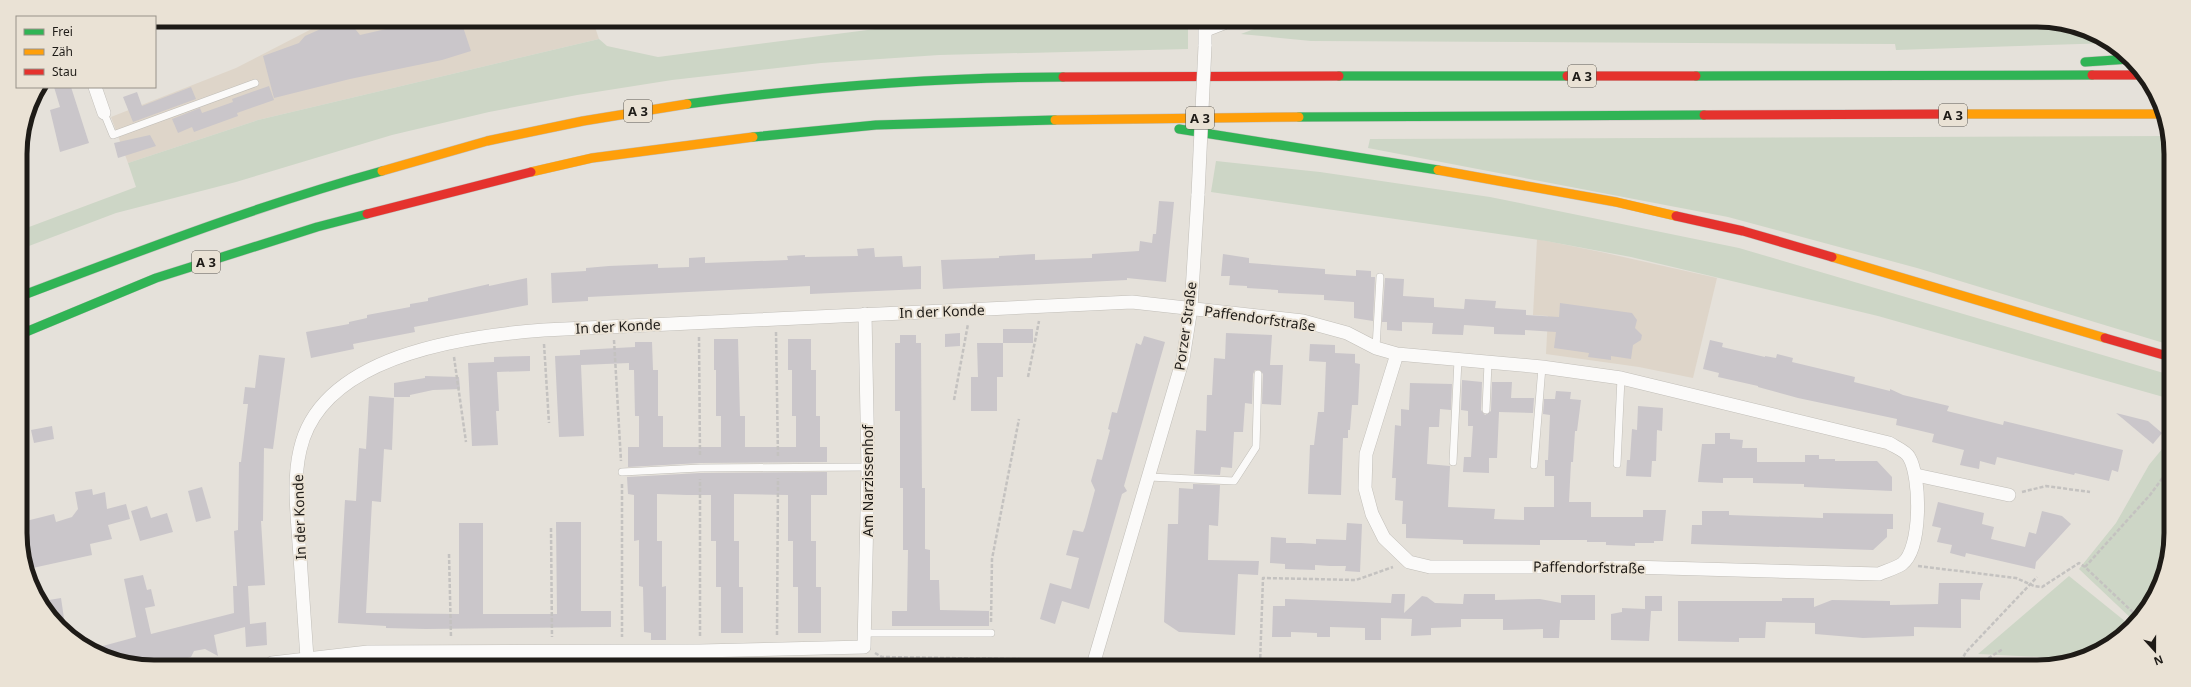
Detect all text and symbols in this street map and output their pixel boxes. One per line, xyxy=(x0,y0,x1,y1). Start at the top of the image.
legend xyxy=(16,16,156,88)
text: Frei xyxy=(52,23,73,40)
text: Zäh xyxy=(52,43,73,60)
text: Stau xyxy=(52,63,77,80)
road number: A 3 xyxy=(1568,65,1596,87)
road number: A 3 xyxy=(624,100,652,122)
road number: A 3 xyxy=(1939,104,1967,126)
road number: A 3 xyxy=(1186,107,1214,129)
road number: A 3 xyxy=(192,251,220,273)
street label: Porzer Straße xyxy=(1169,280,1201,372)
street label: In der Konde xyxy=(899,300,985,322)
street label: Paffendorfstraße xyxy=(1203,301,1317,335)
street label: In der Konde xyxy=(575,314,661,338)
street label: Am Narzissenhof xyxy=(858,424,877,537)
street label: In der Konde xyxy=(288,474,310,560)
street label: Paffendorfstraße xyxy=(1533,557,1645,577)
north arrow xyxy=(2135,631,2175,671)
text: N xyxy=(2152,652,2166,669)

